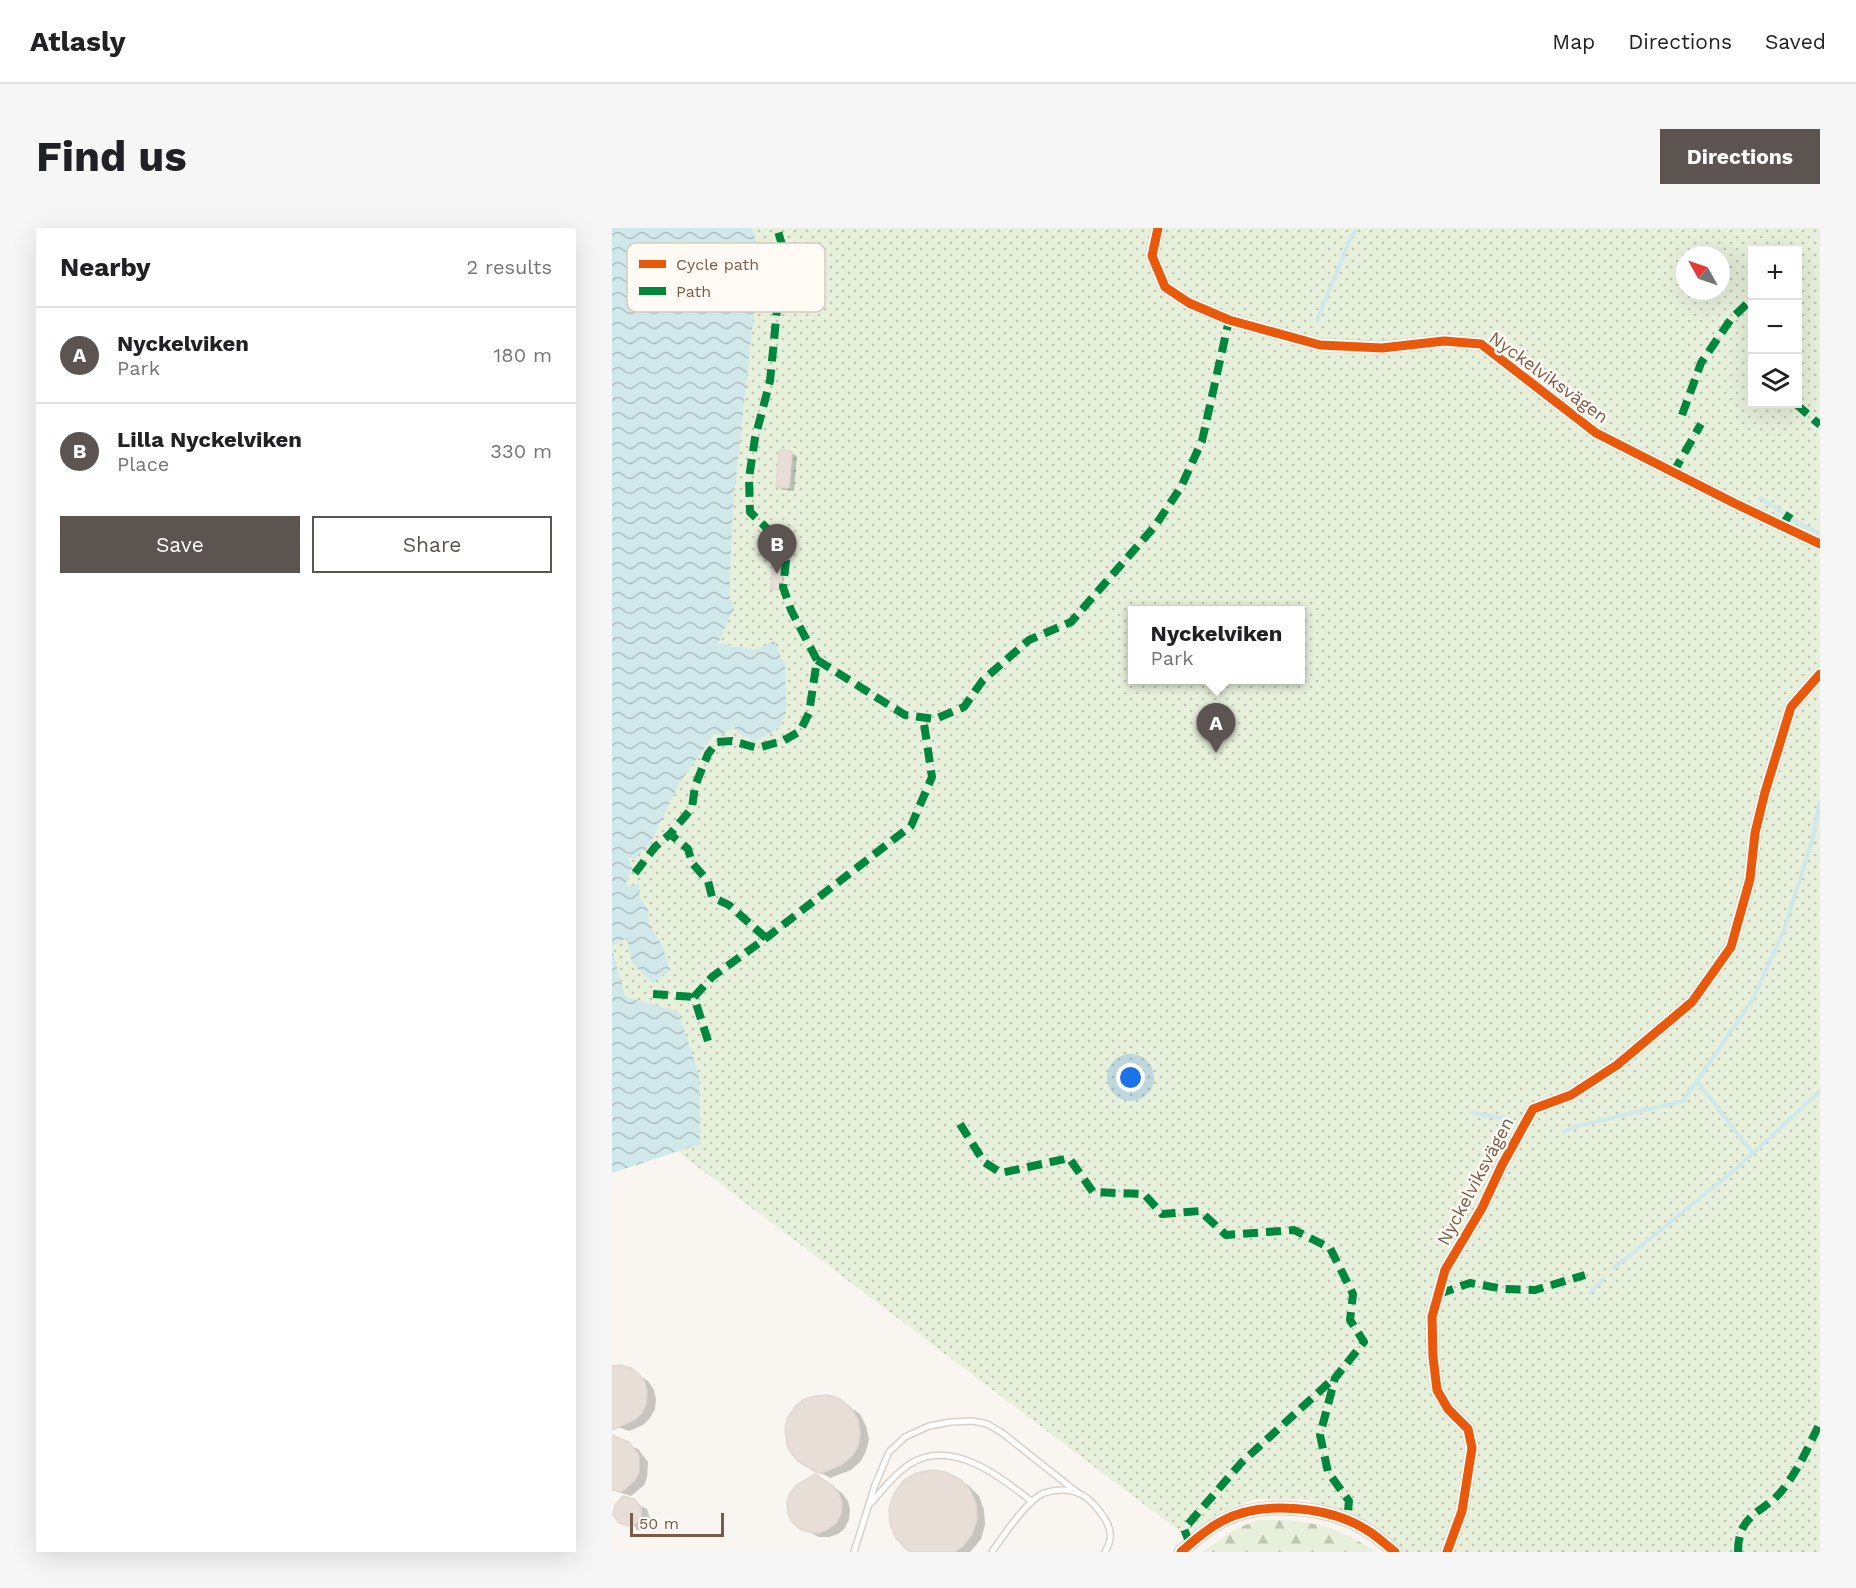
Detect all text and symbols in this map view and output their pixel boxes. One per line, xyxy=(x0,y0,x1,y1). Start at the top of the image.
text: Atlasly xyxy=(30,25,125,58)
text: Map xyxy=(1552,29,1595,54)
text: Directions xyxy=(1628,29,1732,54)
text: Saved xyxy=(1765,29,1826,54)
button: Directions xyxy=(1660,129,1820,184)
text: Find us xyxy=(36,132,187,181)
legend xyxy=(627,243,825,312)
north arrow xyxy=(1676,246,1730,300)
map controls xyxy=(1748,246,1802,408)
button: + xyxy=(1748,246,1802,300)
text: Nearby xyxy=(60,252,151,282)
text: 2 results xyxy=(467,255,552,279)
text: Cycle path xyxy=(676,255,759,274)
text: Path xyxy=(676,282,711,301)
button: − xyxy=(1748,300,1802,354)
street label: Nyckelviksvägen xyxy=(1485,327,1613,427)
text: Nyckelviken xyxy=(117,331,249,356)
text: A xyxy=(73,343,86,367)
text: 180 m xyxy=(494,343,552,367)
button: layers xyxy=(1748,354,1802,408)
text: Park xyxy=(117,356,160,380)
text: Lilla Nyckelviken xyxy=(117,427,302,452)
text: B xyxy=(73,439,86,463)
text: 330 m xyxy=(490,439,552,463)
text: Place xyxy=(117,452,169,476)
button: Save xyxy=(60,516,300,573)
button: Share xyxy=(312,516,552,573)
pin: B xyxy=(758,524,796,574)
popup xyxy=(1128,606,1305,684)
text: Nyckelviken xyxy=(1151,621,1282,646)
text: Park xyxy=(1151,646,1194,670)
pin: A xyxy=(1196,704,1236,753)
your location xyxy=(1116,1063,1145,1092)
street label: Nyckelviksvägen xyxy=(1432,1113,1518,1249)
scale bar xyxy=(630,1510,724,1538)
text: 50 m xyxy=(639,1514,679,1533)

